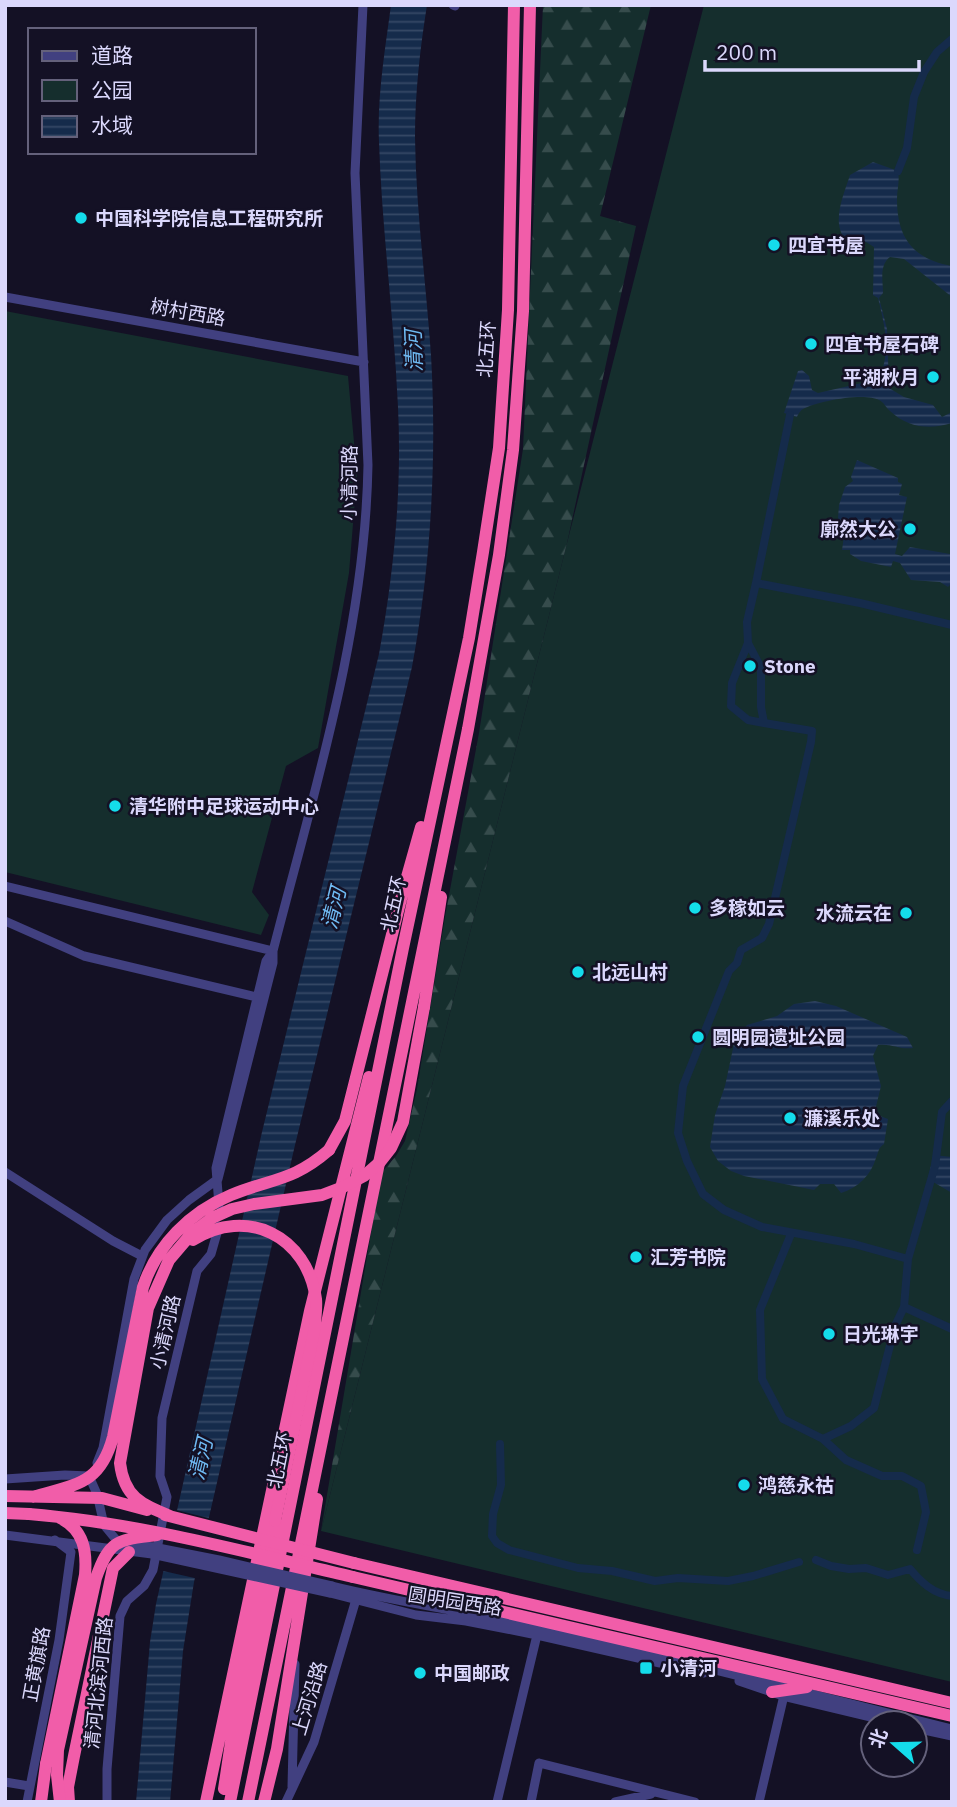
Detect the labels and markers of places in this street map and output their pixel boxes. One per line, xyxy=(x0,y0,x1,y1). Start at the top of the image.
place label: 中国科学院信息工程研究所 xyxy=(95,206,323,230)
marker: 中国科学院信息工程研究所 xyxy=(73,210,89,226)
place label: 四宜书屋 xyxy=(788,233,864,257)
marker: 四宜书屋 xyxy=(766,237,782,253)
place label: 四宜书屋石碑 xyxy=(825,332,939,356)
marker: 四宜书屋石碑 xyxy=(803,336,819,352)
place label: 平湖秋月 xyxy=(843,365,919,389)
marker: 平湖秋月 xyxy=(925,369,941,385)
place label: 廓然大公 xyxy=(820,517,896,541)
marker: 廓然大公 xyxy=(902,521,918,537)
place label: Stone xyxy=(764,654,816,678)
marker: Stone xyxy=(742,658,758,674)
place label: 清华附中足球运动中心 xyxy=(129,794,319,818)
marker: 清华附中足球运动中心 xyxy=(107,798,123,814)
place label: 多稼如云 xyxy=(709,896,785,920)
marker: 多稼如云 xyxy=(687,900,703,916)
place label: 水流云在 xyxy=(816,901,892,925)
marker: 水流云在 xyxy=(898,905,914,921)
place label: 北远山村 xyxy=(592,960,668,984)
marker: 北远山村 xyxy=(570,964,586,980)
place label: 圆明园遗址公园 xyxy=(712,1025,845,1049)
marker: 圆明园遗址公园 xyxy=(690,1029,706,1045)
place label: 濂溪乐处 xyxy=(804,1106,880,1130)
marker: 濂溪乐处 xyxy=(782,1110,798,1126)
place label: 汇芳书院 xyxy=(650,1245,726,1269)
marker: 汇芳书院 xyxy=(628,1249,644,1265)
place label: 日光琳宇 xyxy=(843,1322,919,1346)
marker: 日光琳宇 xyxy=(821,1326,837,1342)
place label: 鸿慈永祜 xyxy=(758,1473,834,1497)
marker: 鸿慈永祜 xyxy=(736,1477,752,1493)
place label: 小清河 xyxy=(660,1656,717,1680)
marker: 小清河 xyxy=(638,1660,654,1676)
place label: 中国邮政 xyxy=(434,1661,510,1685)
marker: 中国邮政 xyxy=(412,1665,428,1681)

